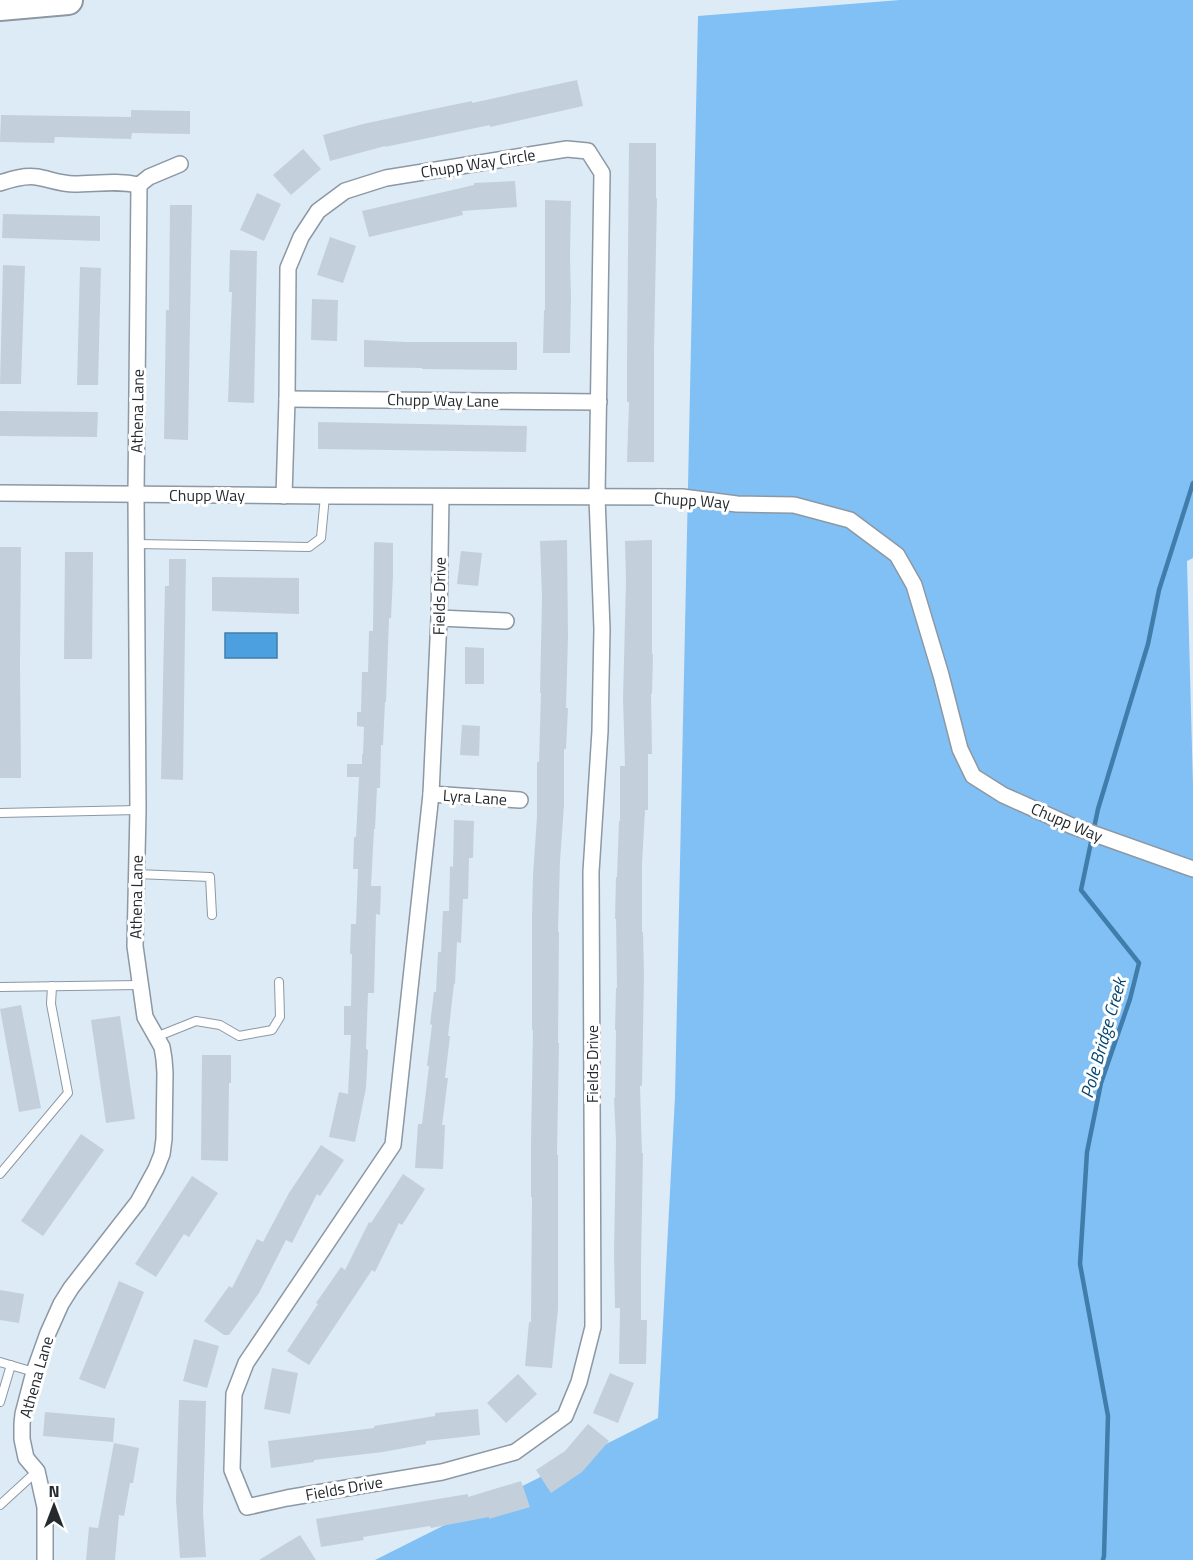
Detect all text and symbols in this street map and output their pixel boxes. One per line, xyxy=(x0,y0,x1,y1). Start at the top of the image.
street label: Chupp Way Circle xyxy=(419,142,537,184)
street label: Athena Lane xyxy=(124,369,150,453)
street label: Chupp Way Lane xyxy=(387,387,499,413)
street label: Chupp Way xyxy=(169,483,245,507)
street label: Chupp Way xyxy=(653,485,731,515)
street label: Fields Drive xyxy=(426,557,452,635)
street label: Lyra Lane xyxy=(442,783,508,811)
street label: Chupp Way xyxy=(1027,796,1107,848)
street label: Athena Lane xyxy=(123,855,149,939)
water label: Pole Bridge Creek xyxy=(1073,973,1134,1101)
street label: Fields Drive xyxy=(580,1025,604,1103)
street label: Athena Lane xyxy=(13,1333,59,1421)
street label: Fields Drive xyxy=(303,1469,385,1507)
north arrow xyxy=(24,1476,84,1536)
text: N xyxy=(48,1479,60,1503)

